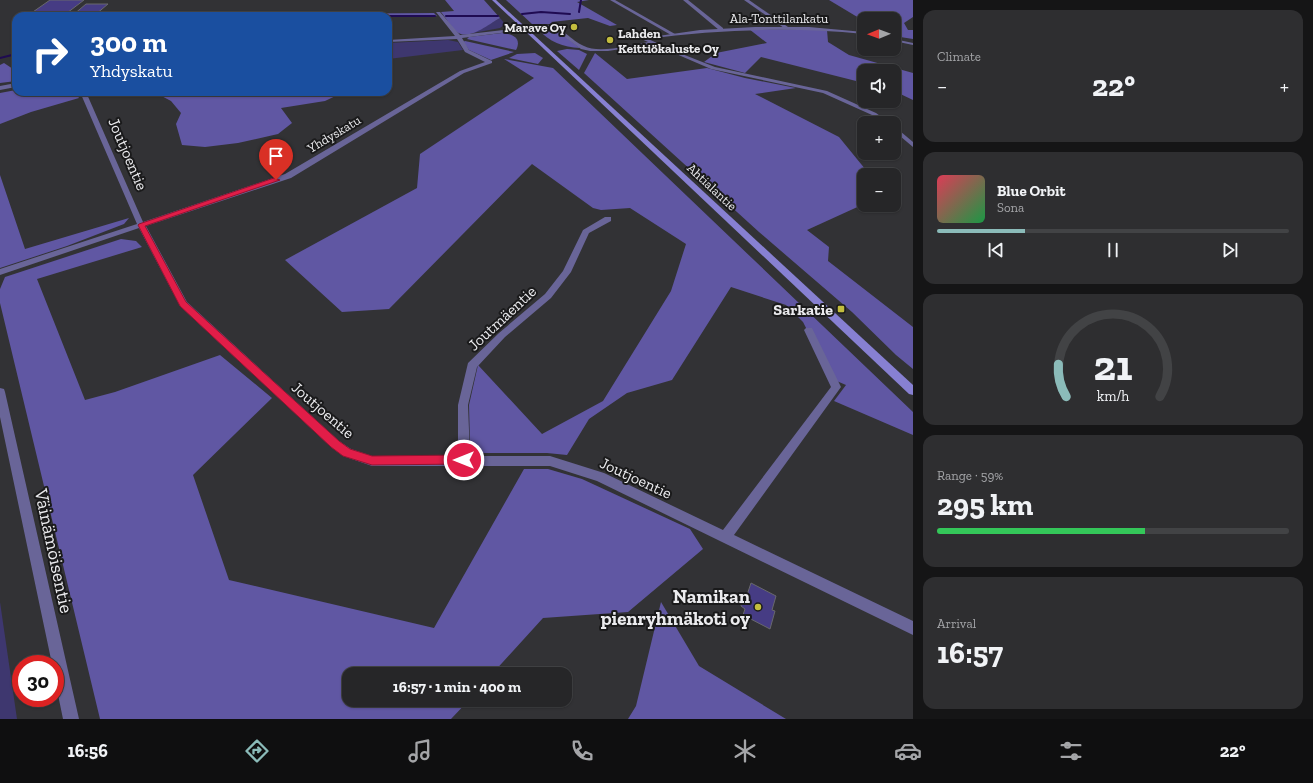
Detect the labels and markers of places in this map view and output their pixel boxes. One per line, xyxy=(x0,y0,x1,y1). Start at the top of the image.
place label: Marave Oy xyxy=(504,20,566,35)
marker: Marave Oy xyxy=(569,22,579,32)
place label: Lahden Keittiökaluste Oy xyxy=(618,26,719,56)
marker: Lahden Keittiökaluste Oy xyxy=(605,35,615,45)
pin xyxy=(259,139,293,180)
place label: Sarkatie xyxy=(773,300,833,319)
marker: Sarkatie xyxy=(836,304,846,314)
place label: Namikan pienryhmäkoti oy xyxy=(601,585,751,630)
marker: Namikan pienryhmäkoti oy xyxy=(753,602,763,612)

